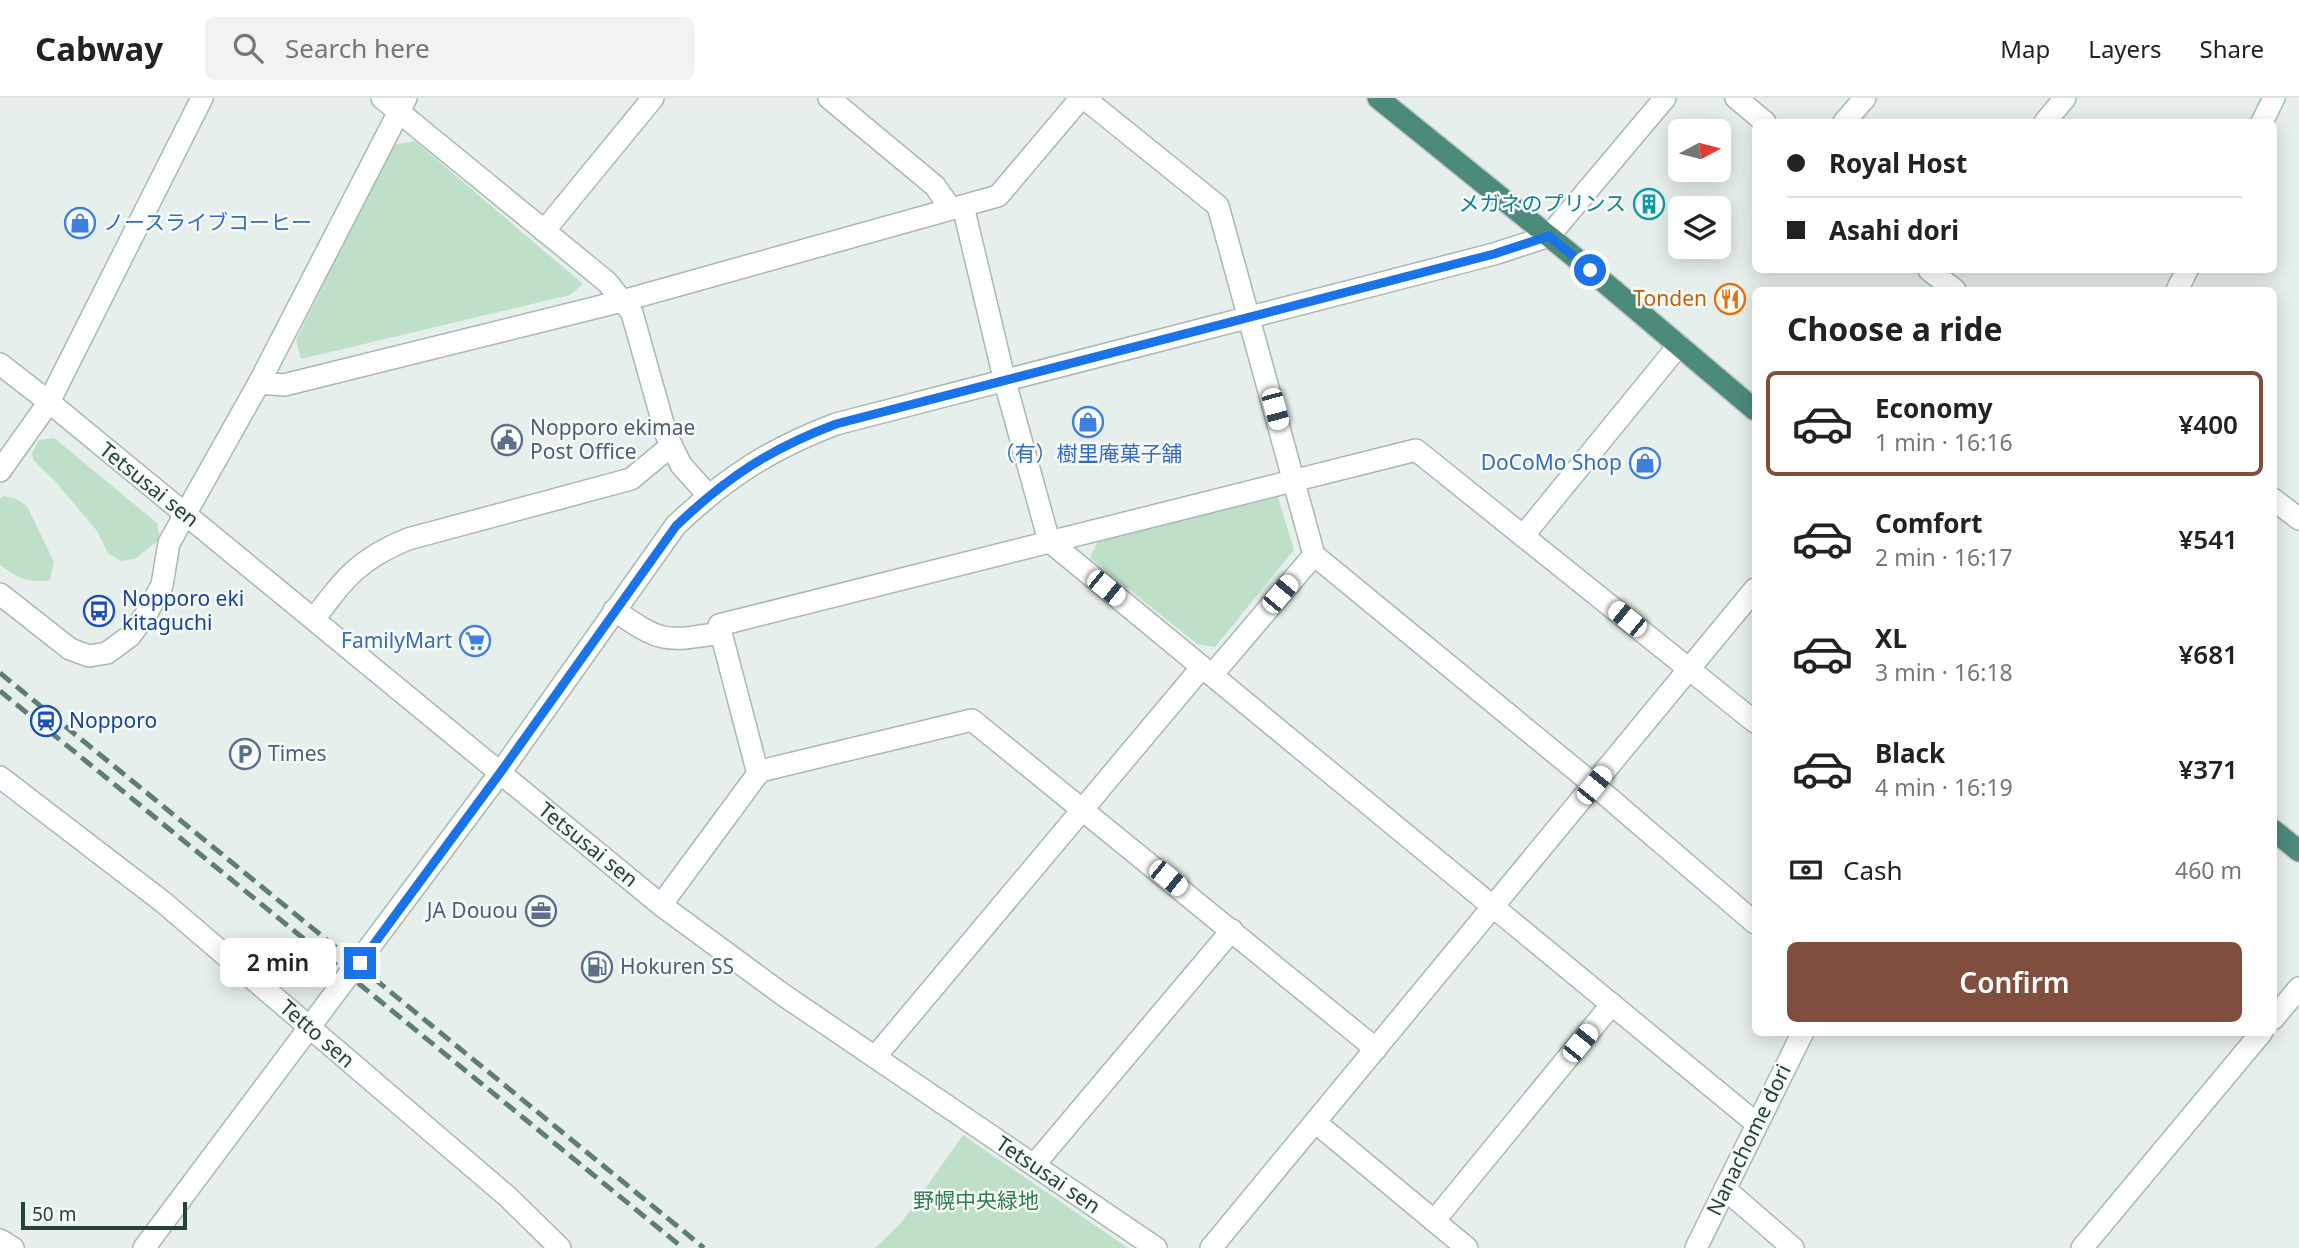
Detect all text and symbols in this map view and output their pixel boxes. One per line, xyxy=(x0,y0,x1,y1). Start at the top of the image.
search box xyxy=(205,17,695,80)
text: Cabway xyxy=(35,26,163,71)
icon: search xyxy=(229,29,267,67)
text: Search here xyxy=(285,30,430,66)
text: Map xyxy=(2000,32,2050,65)
text: Layers xyxy=(2088,32,2162,65)
text: Share xyxy=(2200,32,2264,65)
north arrow xyxy=(1668,119,1731,182)
map controls xyxy=(1668,119,1731,259)
text: Royal Host xyxy=(1829,145,1967,181)
building icon: メガネのプリンス xyxy=(1632,187,1666,221)
place label: メガネのプリンス xyxy=(1458,189,1626,217)
button: layers xyxy=(1668,196,1731,259)
shop icon: ノースライブコーヒー xyxy=(63,206,97,240)
place label: ノースライブコーヒー xyxy=(103,208,312,236)
text: Asahi dori xyxy=(1829,212,1959,248)
route start xyxy=(1574,254,1606,286)
restaurant icon: Tonden xyxy=(1713,282,1747,316)
place label: Tonden xyxy=(1633,284,1707,312)
text: Choose a ride xyxy=(1787,307,2003,350)
car xyxy=(1260,386,1291,432)
text: Economy xyxy=(1875,390,1993,426)
icon: car xyxy=(1791,392,1854,455)
shop icon: （有）樹里庵菓子舗 xyxy=(1071,405,1105,439)
text: ¥400 xyxy=(2179,406,2238,442)
place label: Nopporo ekimae Post Office xyxy=(530,413,695,465)
public building icon: Nopporo ekimae Post Office xyxy=(490,423,524,457)
text: 1 min · 16:16 xyxy=(1875,426,2013,458)
street label: Tetsusai sen xyxy=(94,435,205,533)
place label: （有）樹里庵菓子舗 xyxy=(994,439,1183,467)
shop icon: DoCoMo Shop xyxy=(1628,446,1662,480)
place label: DoCoMo Shop xyxy=(1481,448,1622,476)
text: Comfort xyxy=(1875,505,1983,541)
icon: car xyxy=(1791,507,1854,570)
text: ¥541 xyxy=(2179,521,2238,557)
text: 2 min · 16:17 xyxy=(1875,541,2013,573)
car xyxy=(1084,567,1129,609)
car xyxy=(1259,571,1302,617)
place label: Nopporo eki kitaguchi xyxy=(122,584,244,636)
bus stop icon: Nopporo eki kitaguchi xyxy=(82,594,116,628)
car xyxy=(1605,598,1650,640)
text: XL xyxy=(1875,620,1907,656)
icon: car xyxy=(1791,622,1854,685)
supermarket icon: FamilyMart xyxy=(458,624,492,658)
place label: FamilyMart xyxy=(341,626,452,654)
text: ¥681 xyxy=(2179,636,2238,672)
text: 3 min · 16:18 xyxy=(1875,656,2013,688)
station icon: Nopporo xyxy=(29,704,63,738)
place label: Nopporo xyxy=(69,706,157,734)
text: Black xyxy=(1875,735,1945,771)
parking icon: Times xyxy=(228,737,262,771)
icon: car xyxy=(1791,737,1854,800)
place label: Times xyxy=(268,739,327,767)
text: ¥371 xyxy=(2179,751,2238,787)
car xyxy=(1573,762,1616,808)
text: 4 min · 16:19 xyxy=(1875,771,2013,803)
street label: Tetsusai sen xyxy=(533,795,644,893)
icon: cash xyxy=(1787,851,1825,889)
text: Cash xyxy=(1843,852,1903,888)
text: 460 m xyxy=(2175,854,2242,886)
car xyxy=(1146,857,1191,899)
office icon: JA Douou xyxy=(524,894,558,928)
place label: JA Douou xyxy=(425,896,518,924)
callout: 2 min xyxy=(220,938,336,988)
button: Confirm xyxy=(1787,942,2242,1022)
text: 2 min xyxy=(247,946,309,978)
route end xyxy=(344,947,376,979)
fuel station icon: Hokuren SS xyxy=(580,950,614,984)
place label: Hokuren SS xyxy=(620,952,734,980)
street label: Tetto sen xyxy=(274,993,361,1073)
car xyxy=(1559,1020,1602,1066)
street label: Nanachome dori xyxy=(1699,1059,1797,1220)
street label: Tetsusai sen xyxy=(991,1129,1106,1219)
park label: 野幌中央緑地 xyxy=(913,1186,1039,1214)
scale bar xyxy=(21,1199,187,1231)
text: 50 m xyxy=(32,1201,76,1227)

